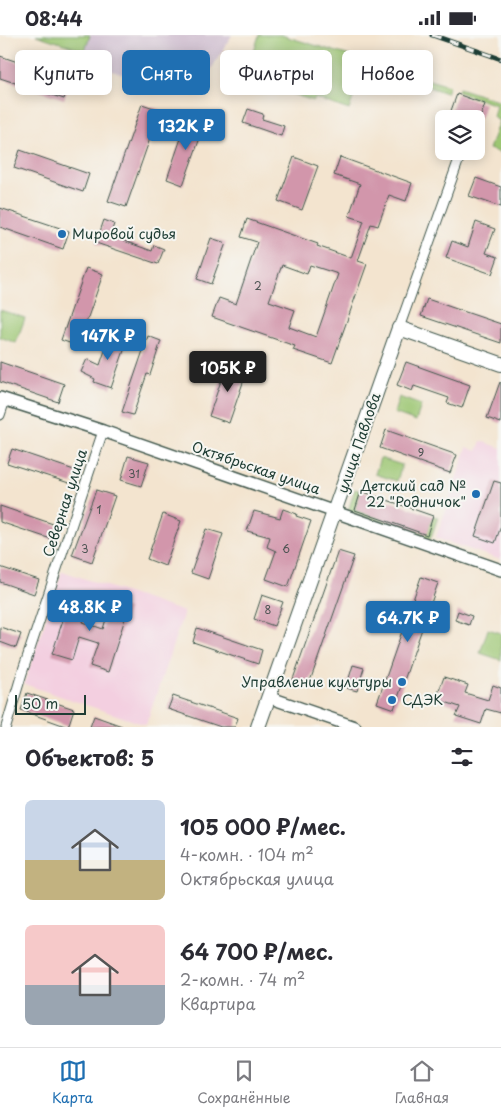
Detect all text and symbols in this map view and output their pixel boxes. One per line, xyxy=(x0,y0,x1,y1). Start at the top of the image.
text: 08:44 xyxy=(25,4,83,32)
chip: Купить xyxy=(15,50,112,95)
chip: Снять xyxy=(122,50,210,95)
chip: Фильтры xyxy=(220,50,332,95)
chip: Новое xyxy=(342,50,433,95)
pin: 132K ₽ xyxy=(145,109,227,151)
map controls xyxy=(435,110,485,160)
button: layers xyxy=(435,110,485,160)
text: 132K ₽ xyxy=(158,113,214,137)
place label: Мировой судья xyxy=(72,223,176,244)
marker: Мировой судья xyxy=(56,228,68,240)
house number: 2 xyxy=(254,277,262,294)
pin: 147K ₽ xyxy=(67,319,149,361)
text: 147K ₽ xyxy=(81,323,135,347)
pin: 105K ₽ xyxy=(187,351,269,393)
text: 105K ₽ xyxy=(200,355,256,379)
street label: улица Павлова xyxy=(332,390,386,496)
street label: Октябрьская улица xyxy=(189,436,323,499)
house number: 9 xyxy=(418,444,424,461)
street label: Северная улица xyxy=(37,446,92,560)
house number: 31 xyxy=(128,465,140,482)
place label: Детский сад № 22 "Родничок" xyxy=(360,475,466,512)
marker: Детский сад № 22 "Родничок" xyxy=(470,488,482,500)
house number: 1 xyxy=(97,501,102,518)
house number: 3 xyxy=(81,540,89,557)
house number: 6 xyxy=(282,540,290,557)
pin: 48.8K ₽ xyxy=(44,589,136,632)
text: 48.8K ₽ xyxy=(58,594,122,618)
house number: 8 xyxy=(265,601,272,618)
pin: 64.7K ₽ xyxy=(362,601,454,643)
text: 64.7K ₽ xyxy=(377,605,439,629)
place label: Управление культуры xyxy=(241,671,392,692)
marker: Управление культуры xyxy=(396,676,408,688)
place label: СДЭК xyxy=(402,689,443,710)
scale bar xyxy=(15,692,86,715)
text: 50 m xyxy=(22,693,58,714)
marker: СДЭК xyxy=(386,694,398,706)
text: Объектов: 5 xyxy=(25,741,154,773)
icon: filters xyxy=(448,743,476,771)
text: 105 000 ₽/мес. xyxy=(180,810,346,842)
icon: home xyxy=(65,820,125,880)
text: 4-комн. · 104 m² xyxy=(180,842,314,866)
text: Октябрьская улица xyxy=(180,866,334,890)
text: 64 700 ₽/мес. xyxy=(180,935,333,967)
icon: home xyxy=(65,945,125,1005)
text: 2-комн. · 74 m² xyxy=(180,967,305,991)
text: Квартира xyxy=(180,991,255,1015)
tab: Карта xyxy=(52,1057,93,1108)
tab: Сохранённые xyxy=(197,1057,291,1108)
tab: Главная xyxy=(395,1057,449,1108)

